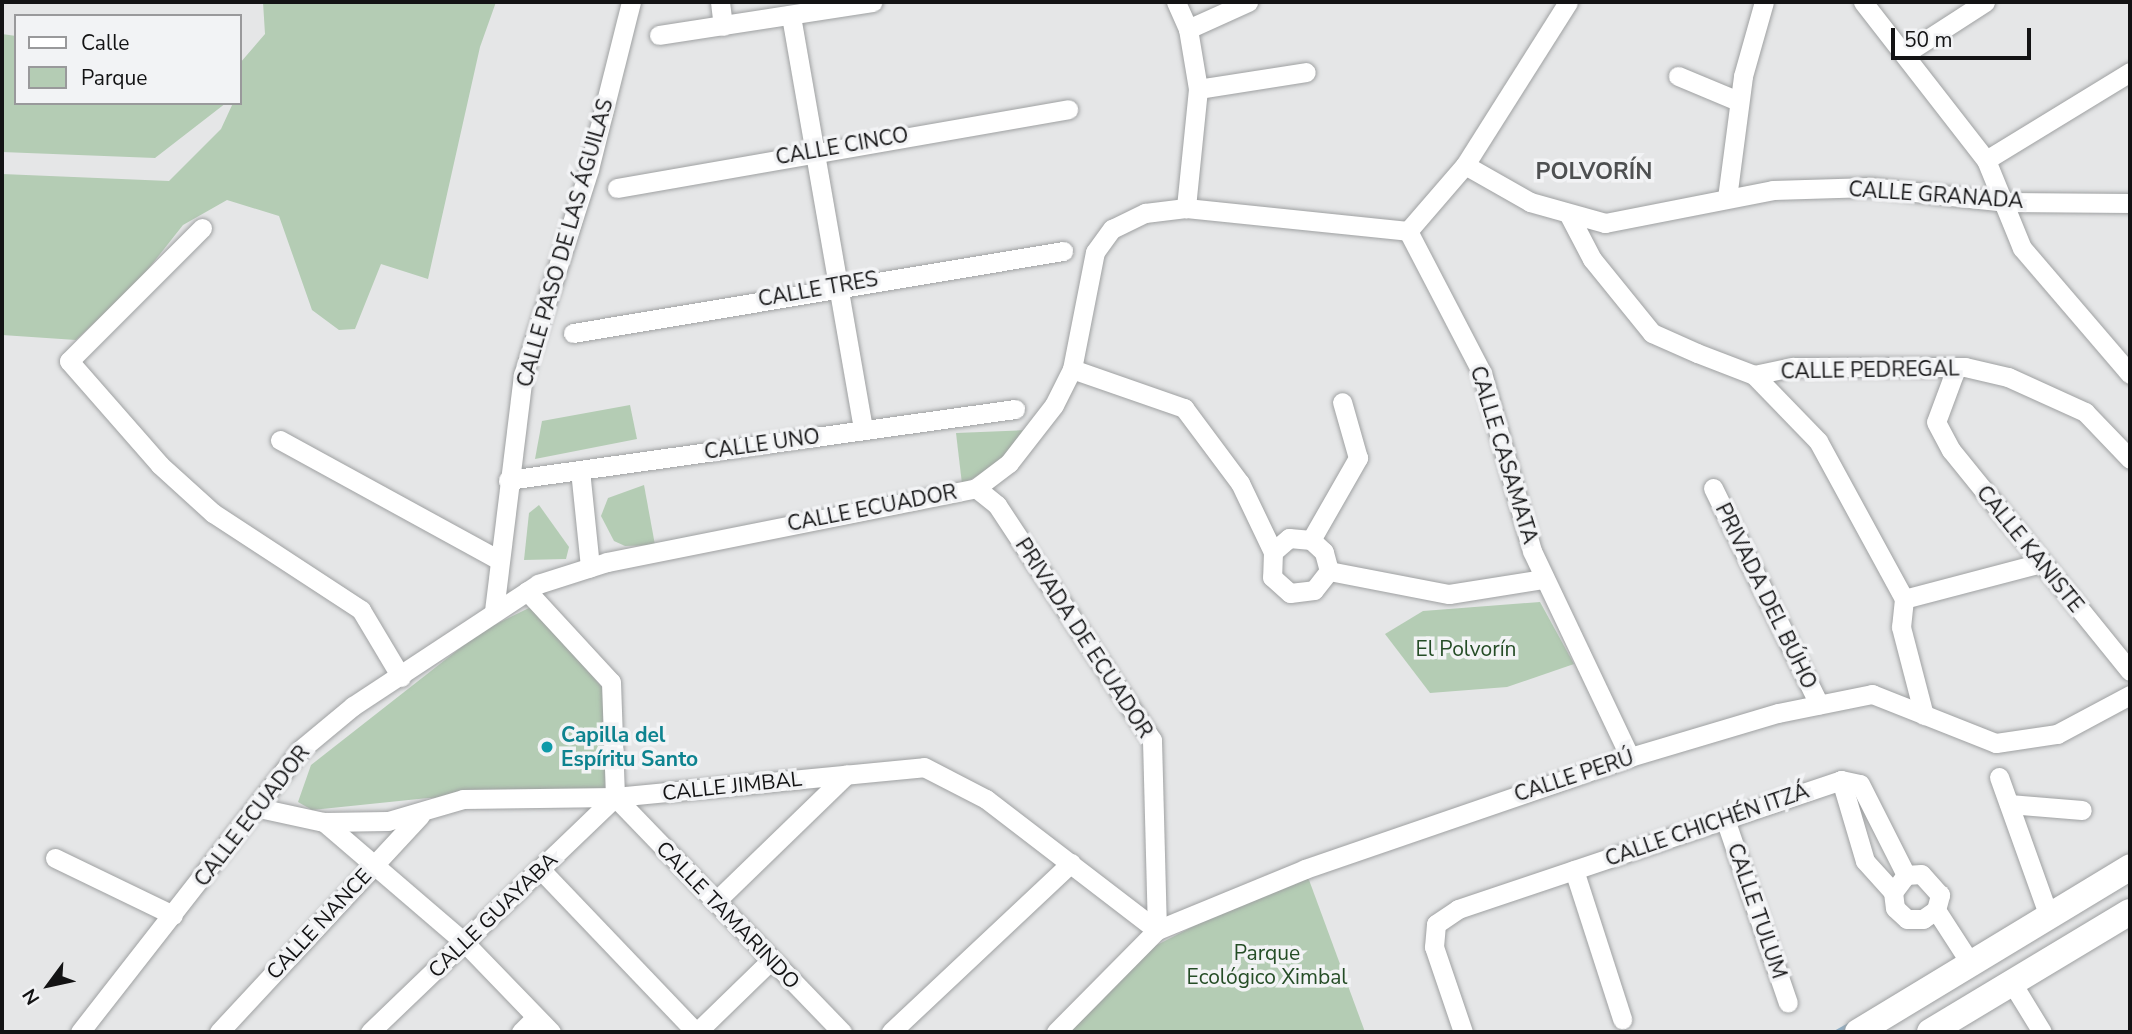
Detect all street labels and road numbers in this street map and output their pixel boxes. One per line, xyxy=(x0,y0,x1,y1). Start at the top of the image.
street label: CALLE PASO DE LAS ÁGUILAS xyxy=(512,96,618,390)
street label: CALLE CINCO xyxy=(774,122,910,170)
street label: CALLE GRANADA xyxy=(1848,176,2024,214)
street label: CALLE TRES xyxy=(756,266,880,312)
street label: CALLE PEDREGAL xyxy=(1780,356,1960,384)
street label: CALLE CASAMATA xyxy=(1465,363,1543,547)
street label: CALLE UNO xyxy=(703,423,821,465)
street label: CALLE ECUADOR xyxy=(785,479,959,537)
street label: CALLE KANISTE xyxy=(1971,481,2089,617)
street label: PRIVADA DEL BÚHO xyxy=(1710,499,1822,693)
street label: PRIVADA DE ECUADOR xyxy=(1010,533,1158,743)
street label: CALLE ECUADOR xyxy=(189,740,315,892)
street label: CALLE PERÚ xyxy=(1511,745,1637,807)
street label: CALLE JIMBAL xyxy=(661,766,803,806)
street label: CALLE CHICHÉN ITZÁ xyxy=(1602,778,1812,872)
street label: CALLE TAMARINDO xyxy=(651,836,805,994)
street label: CALLE TULUM xyxy=(1722,840,1792,982)
street label: CALLE GUAYABA xyxy=(423,847,563,983)
street label: CALLE NANCE xyxy=(261,863,377,985)

